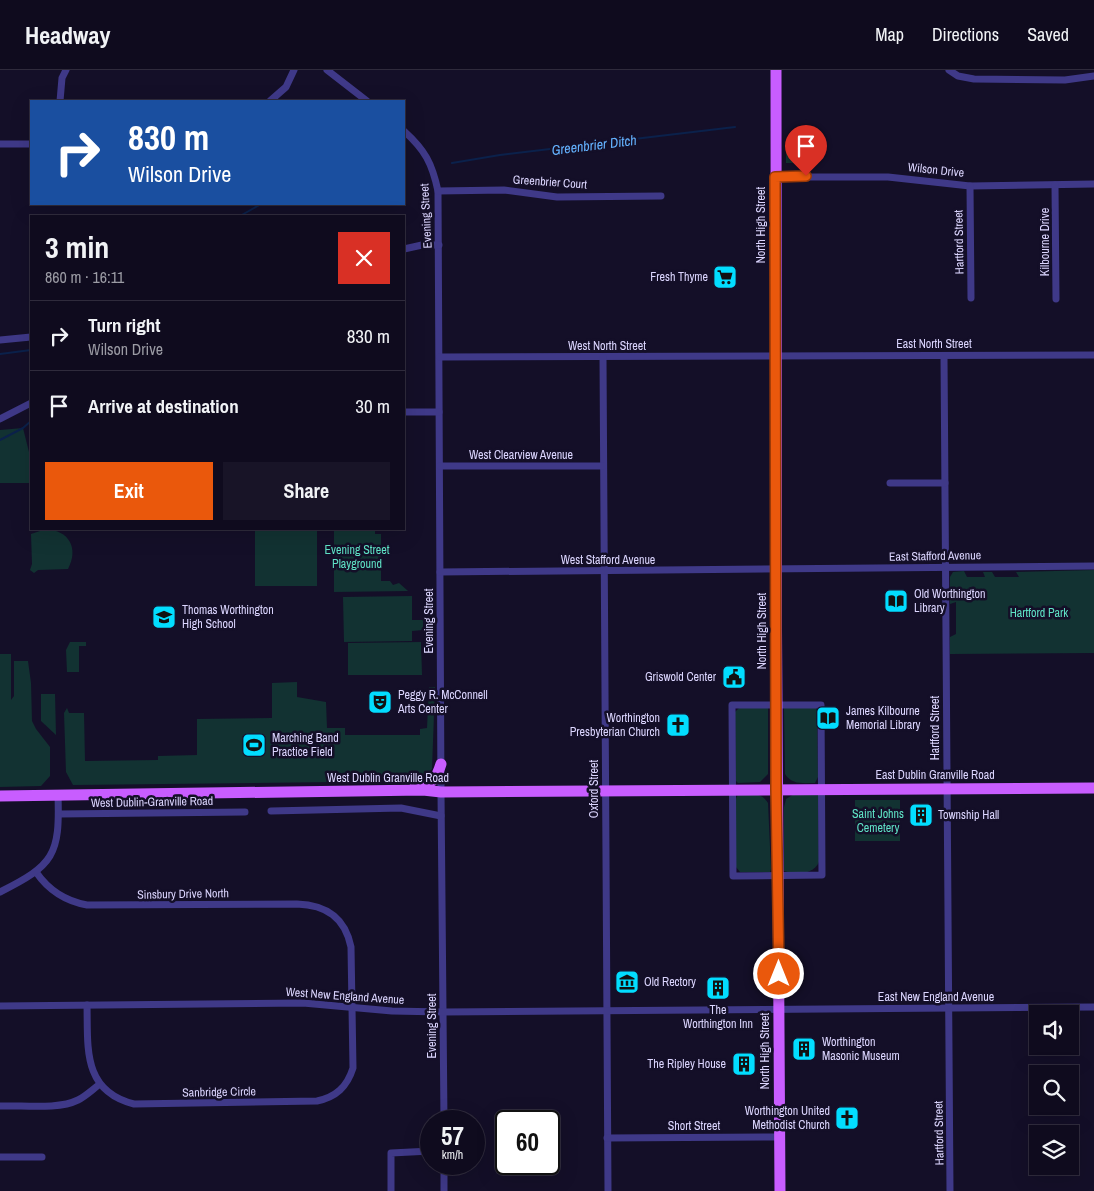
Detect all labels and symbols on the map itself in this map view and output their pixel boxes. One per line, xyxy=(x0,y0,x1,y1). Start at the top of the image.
pin xyxy=(785,125,827,176)
water label: Greenbrier Ditch xyxy=(550,131,638,159)
street label: Wilson Drive xyxy=(907,159,965,181)
street label: Greenbrier Court xyxy=(512,171,588,193)
street label: Evening Street xyxy=(416,183,436,249)
street label: North High Street xyxy=(753,186,769,263)
street label: Kilbourne Drive xyxy=(1037,208,1053,276)
street label: Hartford Street xyxy=(950,209,968,274)
supermarket icon: Fresh Thyme xyxy=(712,264,738,290)
place label: Fresh Thyme xyxy=(650,269,708,285)
street label: East North Street xyxy=(896,336,972,352)
street label: West North Street xyxy=(568,338,646,354)
street label: West Clearview Avenue xyxy=(469,447,573,463)
park label: Evening Street Playground xyxy=(324,542,390,572)
street label: East Stafford Avenue xyxy=(889,547,981,565)
street label: West Stafford Avenue xyxy=(561,552,655,568)
place label: Old Worthington Library xyxy=(914,586,986,616)
street label: Evening Street xyxy=(421,588,437,654)
library icon: Old Worthington Library xyxy=(883,588,909,614)
street label: North High Street xyxy=(754,592,770,669)
place label: Thomas Worthington High School xyxy=(182,602,274,632)
school or university icon: Thomas Worthington High School xyxy=(151,604,177,630)
park label: Hartford Park xyxy=(1010,605,1068,621)
public building icon: Griswold Center xyxy=(721,664,747,690)
place label: Griswold Center xyxy=(645,669,717,685)
place label: Peggy R. McConnell Arts Center xyxy=(397,687,488,717)
theatre icon: Peggy R. McConnell Arts Center xyxy=(367,689,393,715)
street label: Hartford Street xyxy=(927,695,943,760)
place label: James Kilbourne Memorial Library xyxy=(846,703,920,733)
library icon: James Kilbourne Memorial Library xyxy=(815,705,841,731)
place label: Worthington Presbyterian Church xyxy=(570,710,660,740)
church icon: Worthington Presbyterian Church xyxy=(665,712,691,738)
place label: Marching Band Practice Field xyxy=(272,730,339,760)
sports icon: Marching Band Practice Field xyxy=(241,732,267,758)
street label: Oxford Street xyxy=(586,759,602,818)
street label: East Dublin Granville Road xyxy=(875,767,995,783)
street label: West Dublin Granville Road xyxy=(327,770,449,786)
street label: West Dublin-Granville Road xyxy=(91,793,213,811)
building icon: Township Hall xyxy=(908,802,934,828)
park label: Saint Johns Cemetery xyxy=(852,806,904,836)
place label: Township Hall xyxy=(938,807,999,823)
street label: Sinsbury Drive North xyxy=(137,885,229,903)
position arrow xyxy=(752,947,804,999)
museum icon: Old Rectory xyxy=(614,969,640,995)
place label: Old Rectory xyxy=(644,974,696,990)
building icon: The Worthington Inn xyxy=(705,975,731,1001)
street label: West New England Avenue xyxy=(285,984,405,1008)
street label: East New England Avenue xyxy=(878,989,994,1005)
street label: Evening Street xyxy=(424,993,440,1059)
place label: The Worthington Inn xyxy=(683,1002,753,1032)
street label: North High Street xyxy=(757,1012,773,1089)
place label: Worthington Masonic Museum xyxy=(822,1034,900,1064)
building icon: Worthington Masonic Museum xyxy=(791,1036,817,1062)
building icon: The Ripley House xyxy=(731,1051,757,1077)
place label: The Ripley House xyxy=(647,1056,726,1072)
street label: Sanbridge Circle xyxy=(182,1083,256,1101)
street label: Hartford Street xyxy=(930,1100,948,1165)
place label: Worthington United Methodist Church xyxy=(745,1103,830,1133)
church icon: Worthington United Methodist Church xyxy=(834,1105,860,1131)
speed limit sign: 60 xyxy=(495,1110,560,1175)
street label: Short Street xyxy=(668,1118,721,1134)

